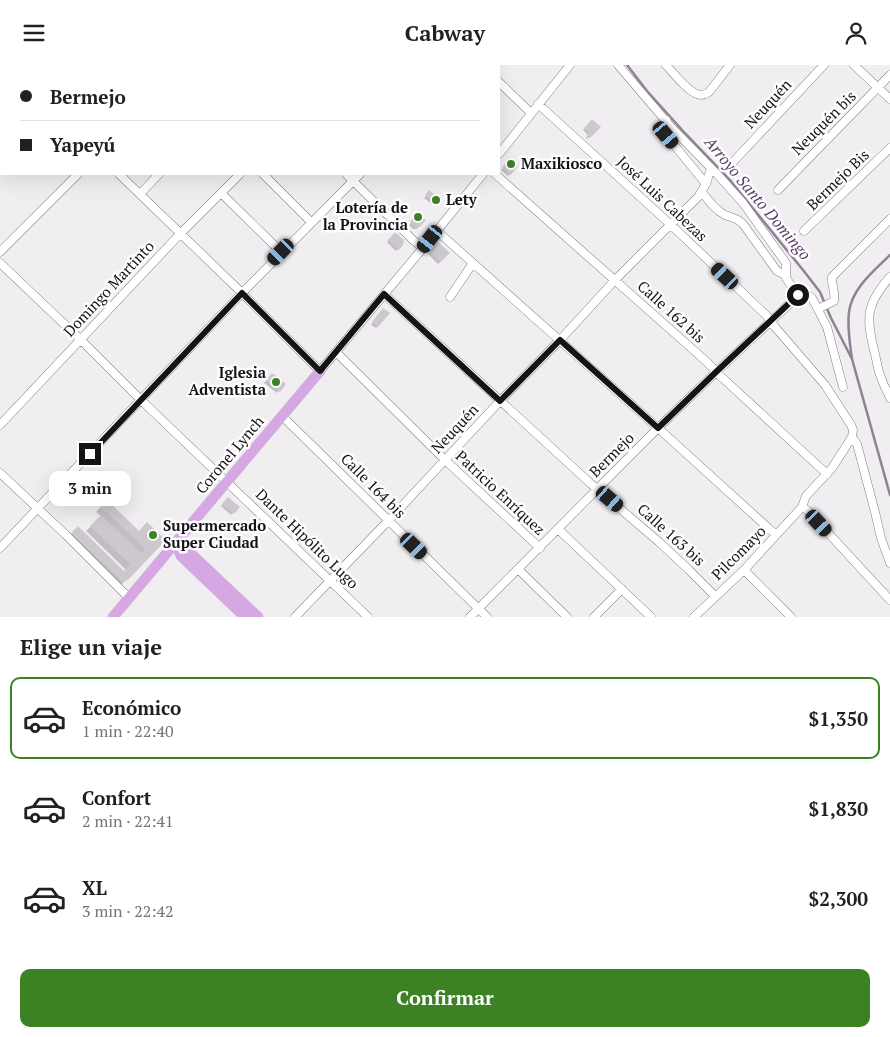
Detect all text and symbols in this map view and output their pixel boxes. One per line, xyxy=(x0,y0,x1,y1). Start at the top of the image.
text: Cabway xyxy=(405,18,485,47)
icon: menu xyxy=(20,19,48,47)
icon: person xyxy=(842,19,870,47)
street label: Neuquén xyxy=(739,74,795,132)
text: Bermejo xyxy=(50,84,126,109)
street label: Neuquén bis xyxy=(787,86,860,159)
car xyxy=(650,119,681,151)
water label: Arroyo Santo Domingo xyxy=(699,131,816,264)
text: Yapeyú xyxy=(50,132,115,157)
street label: Bermejo Bis xyxy=(802,144,873,214)
street label: José Luis Cabezas xyxy=(613,151,712,245)
place label: Maxikiosco xyxy=(521,153,602,173)
marker: Maxikiosco xyxy=(505,158,517,170)
place label: Lety xyxy=(446,189,478,209)
marker: Lety xyxy=(430,194,442,206)
place label: Lotería de la Provincia xyxy=(323,197,409,234)
marker: Lotería de la Provincia xyxy=(412,211,424,223)
car xyxy=(414,223,445,255)
street label: Domingo Martinto xyxy=(59,236,158,341)
car xyxy=(265,236,296,268)
car xyxy=(708,260,741,292)
street label: Calle 162 bis xyxy=(634,276,710,347)
route start xyxy=(787,284,809,306)
place label: Iglesia Adventista xyxy=(188,362,267,399)
marker: Iglesia Adventista xyxy=(270,376,282,388)
street label: Neuquén xyxy=(426,399,482,457)
street label: Coronel Lynch xyxy=(191,411,268,498)
street label: Bermejo xyxy=(585,428,638,481)
route end xyxy=(79,443,101,465)
street label: Patricio Enríquez xyxy=(452,446,550,539)
street label: Calle 164 bis xyxy=(337,448,411,522)
callout: 3 min xyxy=(49,471,131,507)
text: 3 min xyxy=(68,477,112,499)
car xyxy=(593,483,626,515)
street label: Dante Hipólito Lugo xyxy=(252,484,363,593)
street label: Calle 163 bis xyxy=(634,499,710,570)
car xyxy=(803,507,834,539)
place label: Supermercado Super Ciudad xyxy=(163,515,266,552)
street label: Pilcomayo xyxy=(707,521,770,584)
marker: Supermercado Super Ciudad xyxy=(147,529,159,541)
car xyxy=(397,530,430,562)
text: Elige un viaje xyxy=(20,632,162,661)
text: Económico xyxy=(82,695,181,720)
icon: car xyxy=(22,696,67,741)
text: $1,350 xyxy=(809,706,868,731)
text: 1 min · 22:40 xyxy=(82,720,174,742)
text: Confort xyxy=(82,785,151,810)
icon: car xyxy=(22,786,67,831)
text: $1,830 xyxy=(809,796,868,821)
text: 2 min · 22:41 xyxy=(82,810,174,832)
text: XL xyxy=(82,875,107,900)
icon: car xyxy=(22,876,67,921)
text: $2,300 xyxy=(809,886,868,911)
text: 3 min · 22:42 xyxy=(82,900,174,922)
button: Confirmar xyxy=(20,969,870,1027)

